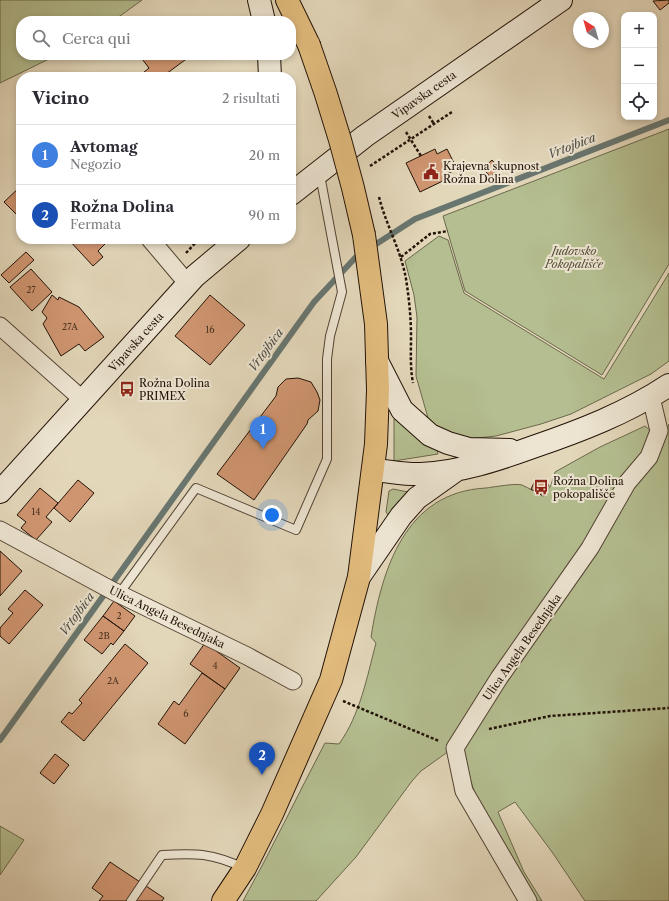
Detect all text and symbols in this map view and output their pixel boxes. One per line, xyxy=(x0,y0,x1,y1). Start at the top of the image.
north arrow xyxy=(573,12,609,48)
map controls xyxy=(621,12,657,120)
button: + xyxy=(621,12,657,48)
search box xyxy=(16,16,296,60)
icon: search xyxy=(30,27,52,49)
text: Cerca qui xyxy=(62,29,131,48)
button: − xyxy=(621,48,657,84)
street label: Vipavska cesta xyxy=(388,68,459,123)
button: locate xyxy=(621,84,657,120)
text: Vicino xyxy=(32,88,89,108)
text: 2 risultati xyxy=(222,90,280,106)
water label: Vrtojbica xyxy=(546,130,598,161)
text: Avtomag xyxy=(70,137,138,156)
text: 1 xyxy=(42,147,48,163)
text: 20 m xyxy=(249,147,280,163)
text: Negozio xyxy=(70,156,121,172)
place label: Krajevna skupnost Rožna Dolina xyxy=(443,159,540,186)
public building icon: Krajevna skupnost Rožna Dolina xyxy=(422,163,440,181)
text: Rožna Dolina xyxy=(70,197,174,216)
text: 2 xyxy=(41,207,49,223)
text: 90 m xyxy=(249,207,280,223)
text: Fermata xyxy=(70,216,121,232)
park label: Judovsko Pokopališče xyxy=(544,244,604,271)
house number: 27 xyxy=(26,284,36,295)
street label: Vipavska cesta xyxy=(105,309,166,375)
house number: 27A xyxy=(62,321,78,332)
house number: 16 xyxy=(205,324,215,335)
water label: Vrtojbica xyxy=(245,325,286,374)
place label: Rožna Dolina PRIMEX xyxy=(139,376,210,403)
bus stop icon: Rožna Dolina PRIMEX xyxy=(118,380,136,398)
pin: 1 xyxy=(250,416,276,449)
place label: Rožna Dolina pokopališče xyxy=(553,474,624,501)
bus stop icon: Rožna Dolina pokopališče xyxy=(532,478,550,496)
your location xyxy=(262,505,282,525)
house number: 14 xyxy=(32,506,41,517)
street label: Ulica Angela Besednjaka xyxy=(107,583,227,651)
water label: Vrtojbica xyxy=(56,589,97,638)
street label: Ulica Angela Besednjaka xyxy=(480,591,564,703)
house number: 2 xyxy=(116,610,122,621)
house number: 2B xyxy=(98,630,110,641)
house number: 4 xyxy=(212,660,218,671)
house number: 2A xyxy=(107,675,119,686)
house number: 6 xyxy=(183,708,189,719)
pin: 2 xyxy=(249,742,275,775)

